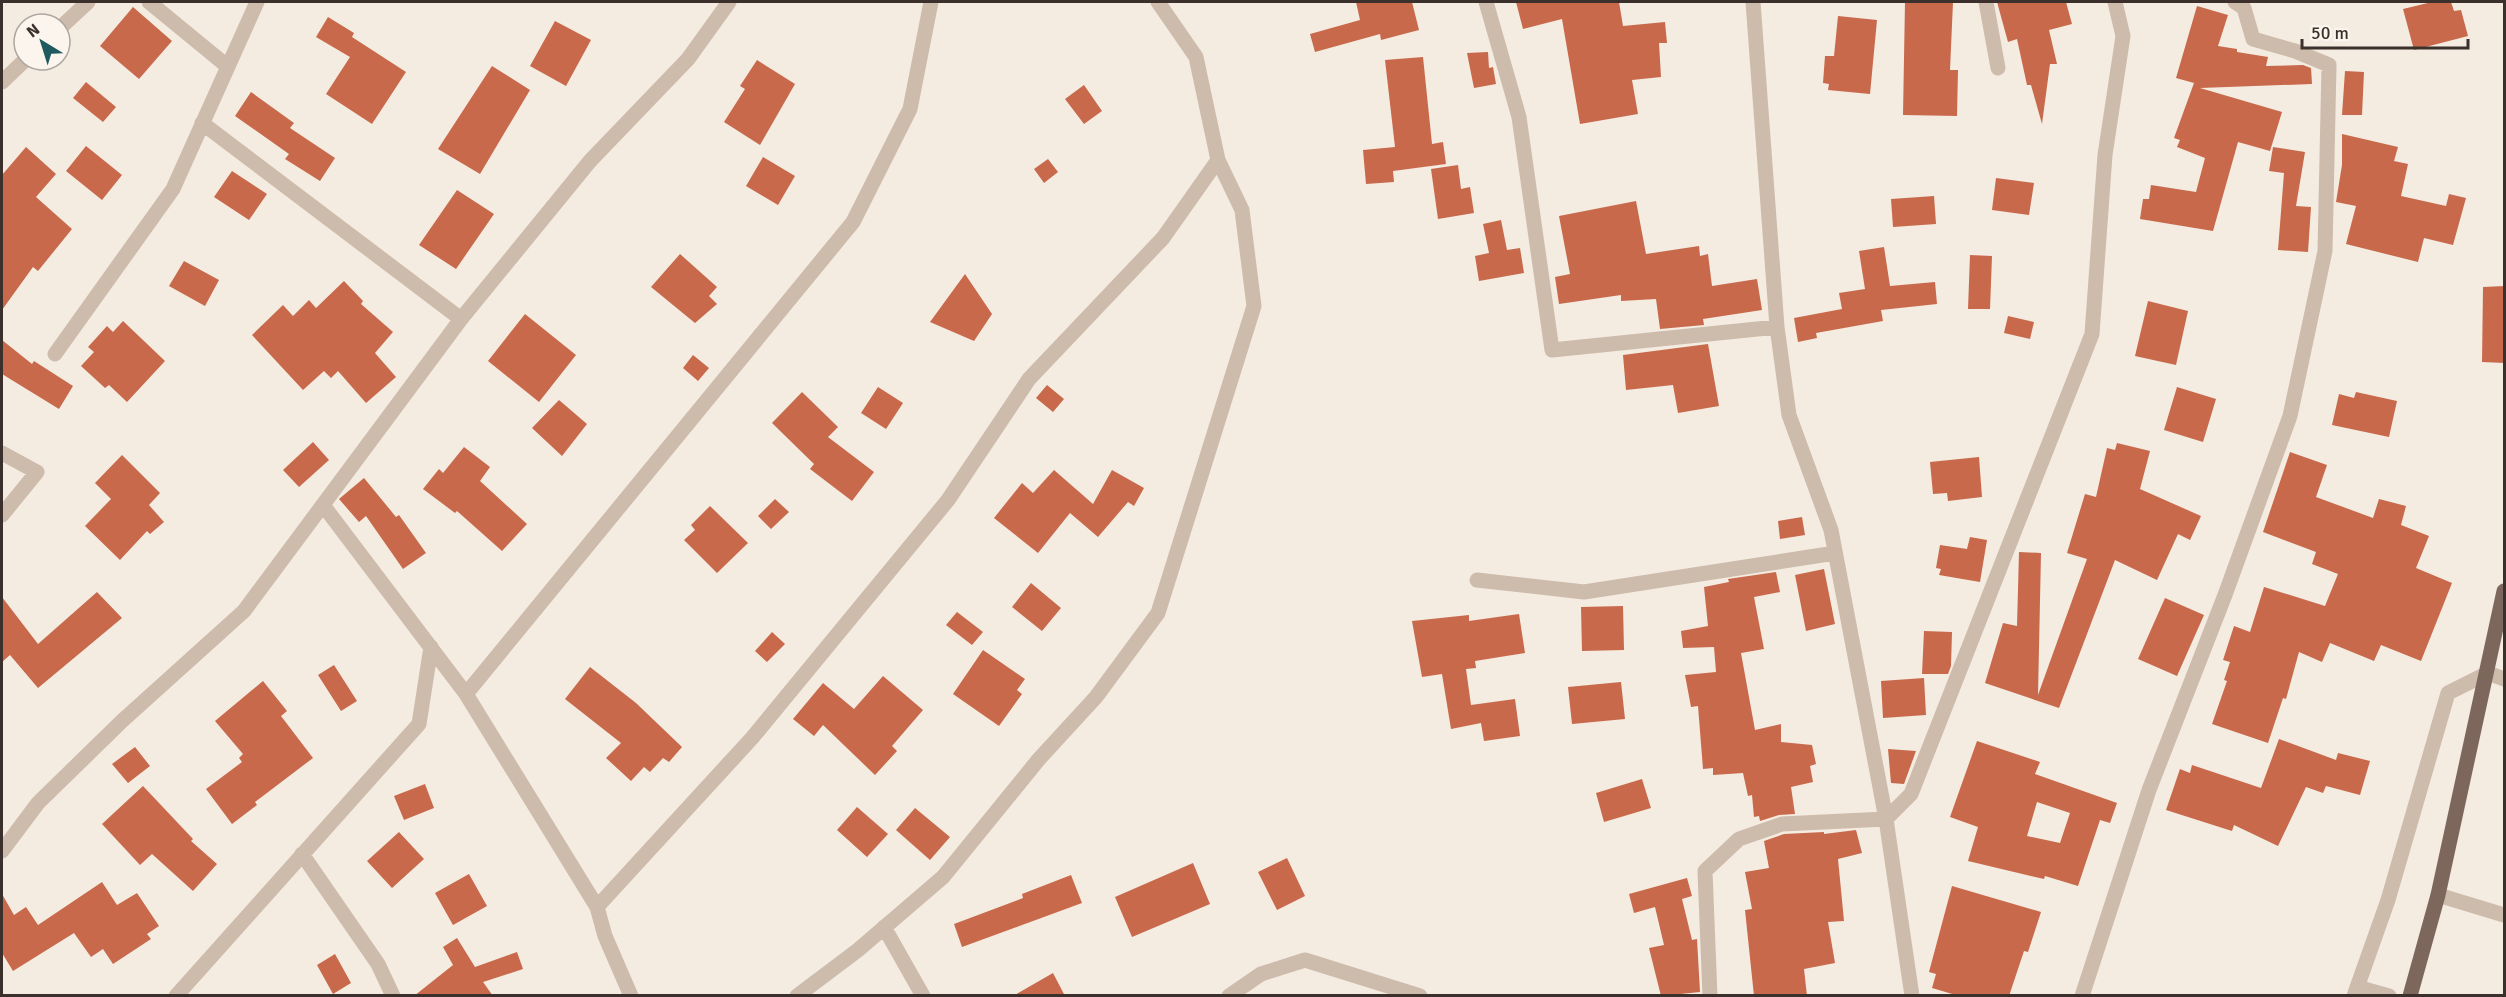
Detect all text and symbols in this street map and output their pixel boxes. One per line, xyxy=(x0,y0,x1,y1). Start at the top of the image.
north arrow xyxy=(12,12,72,72)
scale bar xyxy=(2302,12,2468,50)
text: N xyxy=(23,20,44,42)
text: 50 m xyxy=(2311,22,2349,44)

